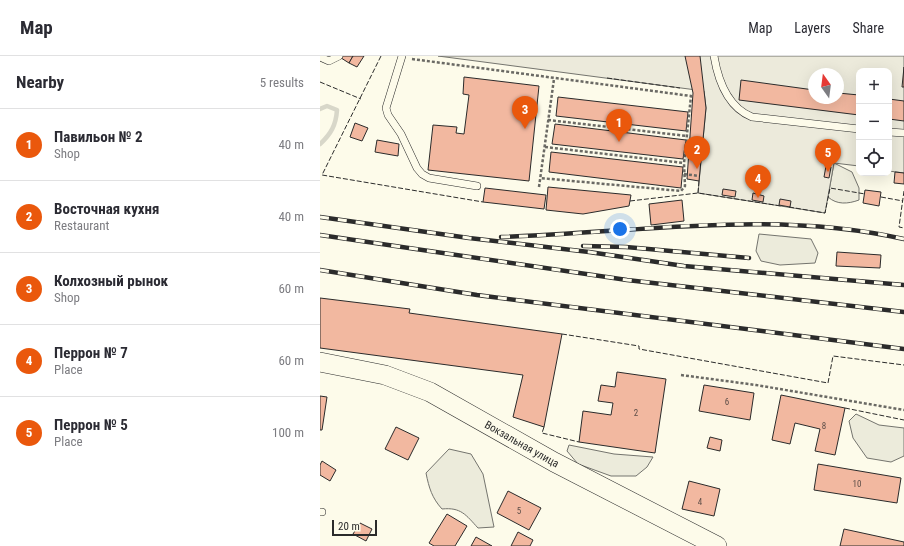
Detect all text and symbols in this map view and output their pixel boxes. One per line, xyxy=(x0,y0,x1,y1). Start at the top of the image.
text: Map xyxy=(20,16,53,39)
text: Map xyxy=(748,20,772,36)
text: Layers xyxy=(794,20,831,36)
text: Share xyxy=(853,20,884,36)
north arrow xyxy=(808,68,844,104)
map controls xyxy=(856,68,892,176)
button: + xyxy=(856,68,892,104)
text: Nearby xyxy=(16,72,64,92)
text: 5 results xyxy=(260,75,304,90)
pin: 3 xyxy=(512,96,538,129)
button: − xyxy=(856,104,892,140)
pin: 1 xyxy=(606,109,632,142)
text: Павильон № 2 xyxy=(54,128,143,146)
pin: 2 xyxy=(684,136,710,169)
text: 1 xyxy=(26,137,32,152)
text: 40 m xyxy=(278,137,304,152)
pin: 5 xyxy=(815,139,841,172)
button: locate xyxy=(856,140,892,176)
text: Shop xyxy=(54,146,80,161)
pin: 4 xyxy=(745,165,771,198)
text: Восточная кухня xyxy=(54,200,160,218)
text: 2 xyxy=(26,209,32,224)
text: 40 m xyxy=(278,209,304,224)
text: Restaurant xyxy=(54,218,109,233)
your location xyxy=(610,219,630,239)
text: Колхозный рынок xyxy=(54,272,168,290)
text: 3 xyxy=(26,281,32,296)
text: 60 m xyxy=(278,281,304,296)
text: Shop xyxy=(54,290,80,305)
text: Перрон № 7 xyxy=(54,344,128,362)
text: 4 xyxy=(26,353,32,368)
text: 60 m xyxy=(278,353,304,368)
text: Place xyxy=(54,362,83,377)
house number: 6 xyxy=(725,397,729,407)
house number: 2 xyxy=(634,408,639,418)
text: Перрон № 5 xyxy=(54,416,128,434)
street label: Вокзальная улица xyxy=(482,418,561,470)
house number: 8 xyxy=(822,421,826,431)
text: 5 xyxy=(26,425,32,440)
text: 100 m xyxy=(272,425,304,440)
text: Place xyxy=(54,434,83,449)
house number: 10 xyxy=(853,479,861,489)
house number: 4 xyxy=(698,497,703,507)
house number: 5 xyxy=(517,506,522,516)
scale bar xyxy=(332,518,377,537)
text: 20 m xyxy=(338,520,360,533)

